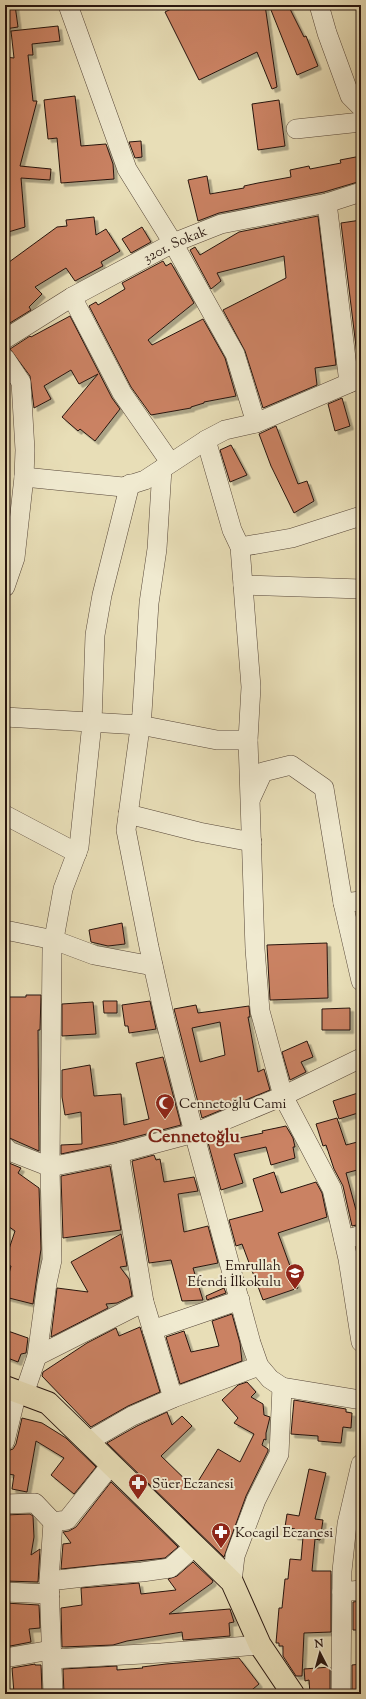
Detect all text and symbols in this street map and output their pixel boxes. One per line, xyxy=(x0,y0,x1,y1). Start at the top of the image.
street label: 3201. Sokak xyxy=(140,222,211,269)
mosque icon: Cennetoğlu Cami xyxy=(154,1092,176,1120)
place label: Cennetoğlu Cami xyxy=(179,1095,286,1115)
district label: Cennetoğlu xyxy=(148,1125,241,1151)
place label: Emrullah Efendi İlkokulu xyxy=(188,1257,281,1293)
school or university icon: Emrullah Efendi İlkokulu xyxy=(284,1262,306,1290)
pharmacy icon: Süer Eczanesi xyxy=(127,1472,149,1500)
place label: Süer Eczanesi xyxy=(152,1475,234,1495)
pharmacy icon: Kocagil Eczanesi xyxy=(210,1521,232,1549)
place label: Kocagil Eczanesi xyxy=(235,1524,333,1544)
north arrow xyxy=(300,1633,340,1673)
text: N xyxy=(313,1636,324,1653)

